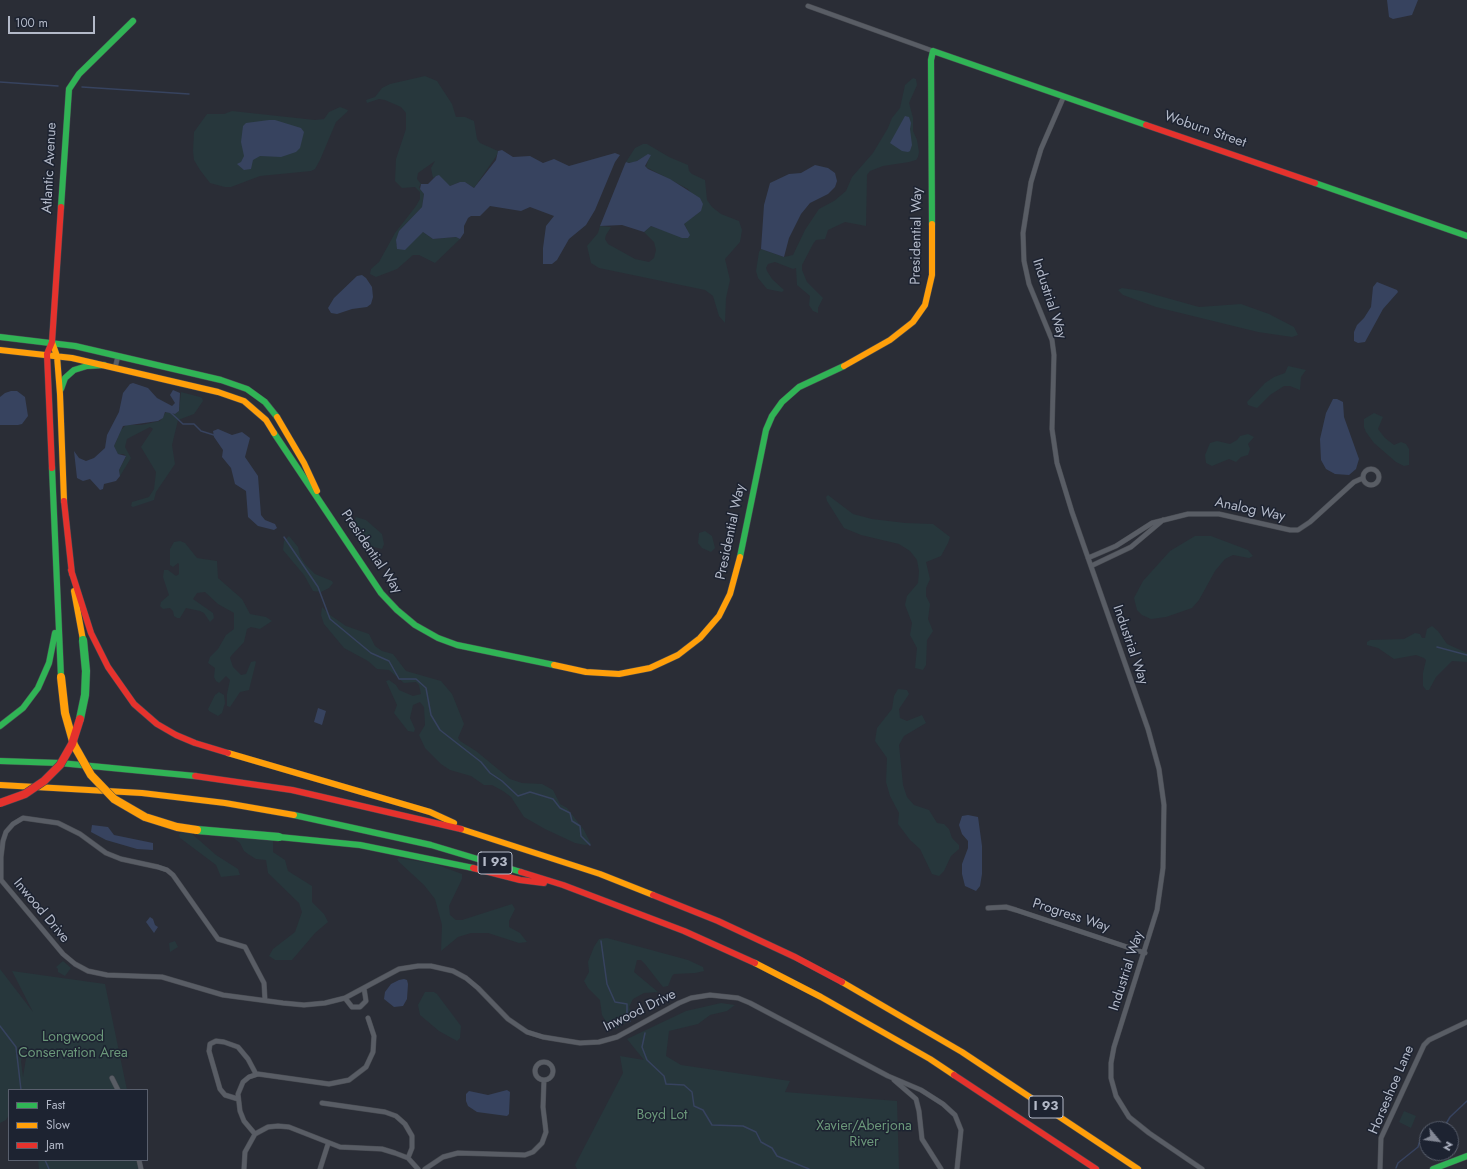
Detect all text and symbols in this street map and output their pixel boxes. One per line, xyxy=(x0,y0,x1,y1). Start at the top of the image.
scale bar xyxy=(10,8,97,34)
text: 100 m xyxy=(15,14,48,32)
street label: Woburn Street xyxy=(1162,108,1248,152)
street label: Atlantic Avenue xyxy=(39,122,61,214)
street label: Presidential Way xyxy=(908,187,926,285)
street label: Industrial Way xyxy=(1028,257,1070,341)
street label: Presidential Way xyxy=(713,483,749,581)
street label: Analog Way xyxy=(1213,494,1287,526)
street label: Presidential Way xyxy=(337,507,405,597)
street label: Industrial Way xyxy=(1109,603,1151,687)
road number: I 93 xyxy=(478,852,512,874)
street label: Inwood Drive xyxy=(9,875,73,947)
street label: Progress Way xyxy=(1030,896,1112,936)
street label: Industrial Way xyxy=(1106,929,1148,1013)
street label: Inwood Drive xyxy=(601,986,679,1036)
park label: Longwood Conservation Area xyxy=(18,1030,128,1062)
street label: Horseshoe Lane xyxy=(1366,1043,1418,1137)
legend xyxy=(8,1089,148,1161)
text: Fast xyxy=(46,1096,65,1114)
road number: I 93 xyxy=(1029,1096,1063,1118)
park label: Boyd Lot xyxy=(637,1108,687,1124)
text: Slow xyxy=(46,1116,70,1134)
park label: Xavier/Aberjona River xyxy=(816,1119,912,1152)
north arrow xyxy=(1419,1121,1459,1161)
text: Jam xyxy=(46,1136,64,1154)
text: N xyxy=(1440,1139,1458,1154)

